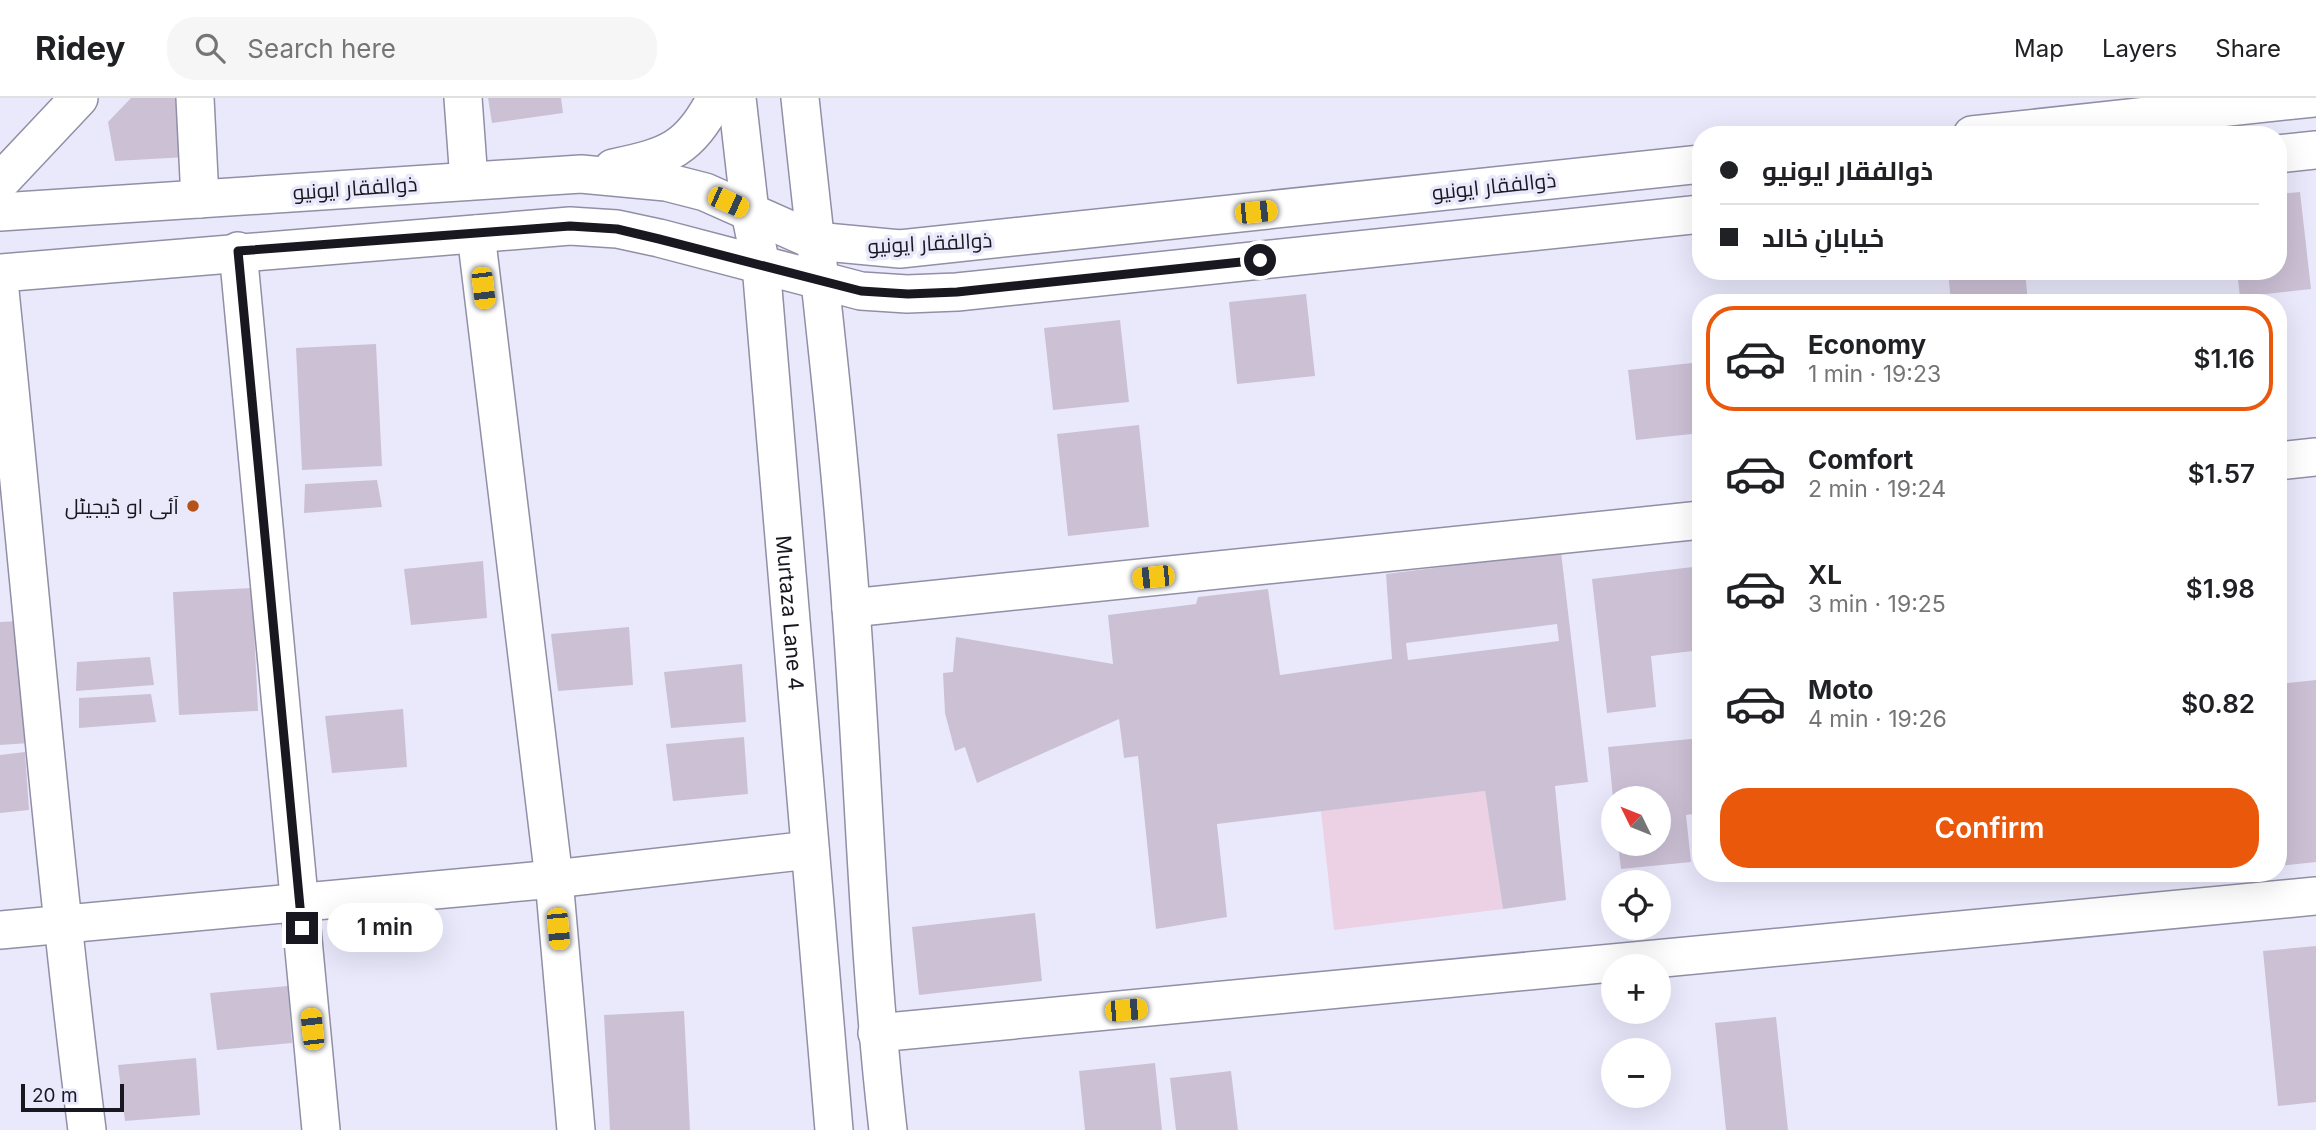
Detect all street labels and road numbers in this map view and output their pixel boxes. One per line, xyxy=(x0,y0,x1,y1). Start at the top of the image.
street label: ذوالفقار ایونیو xyxy=(1431,167,1557,205)
street label: ذوالفقار ایونیو xyxy=(292,171,418,205)
street label: ذوالفقار ایونیو xyxy=(867,227,993,259)
street label: Murtaza Lane 4 xyxy=(771,534,809,691)

